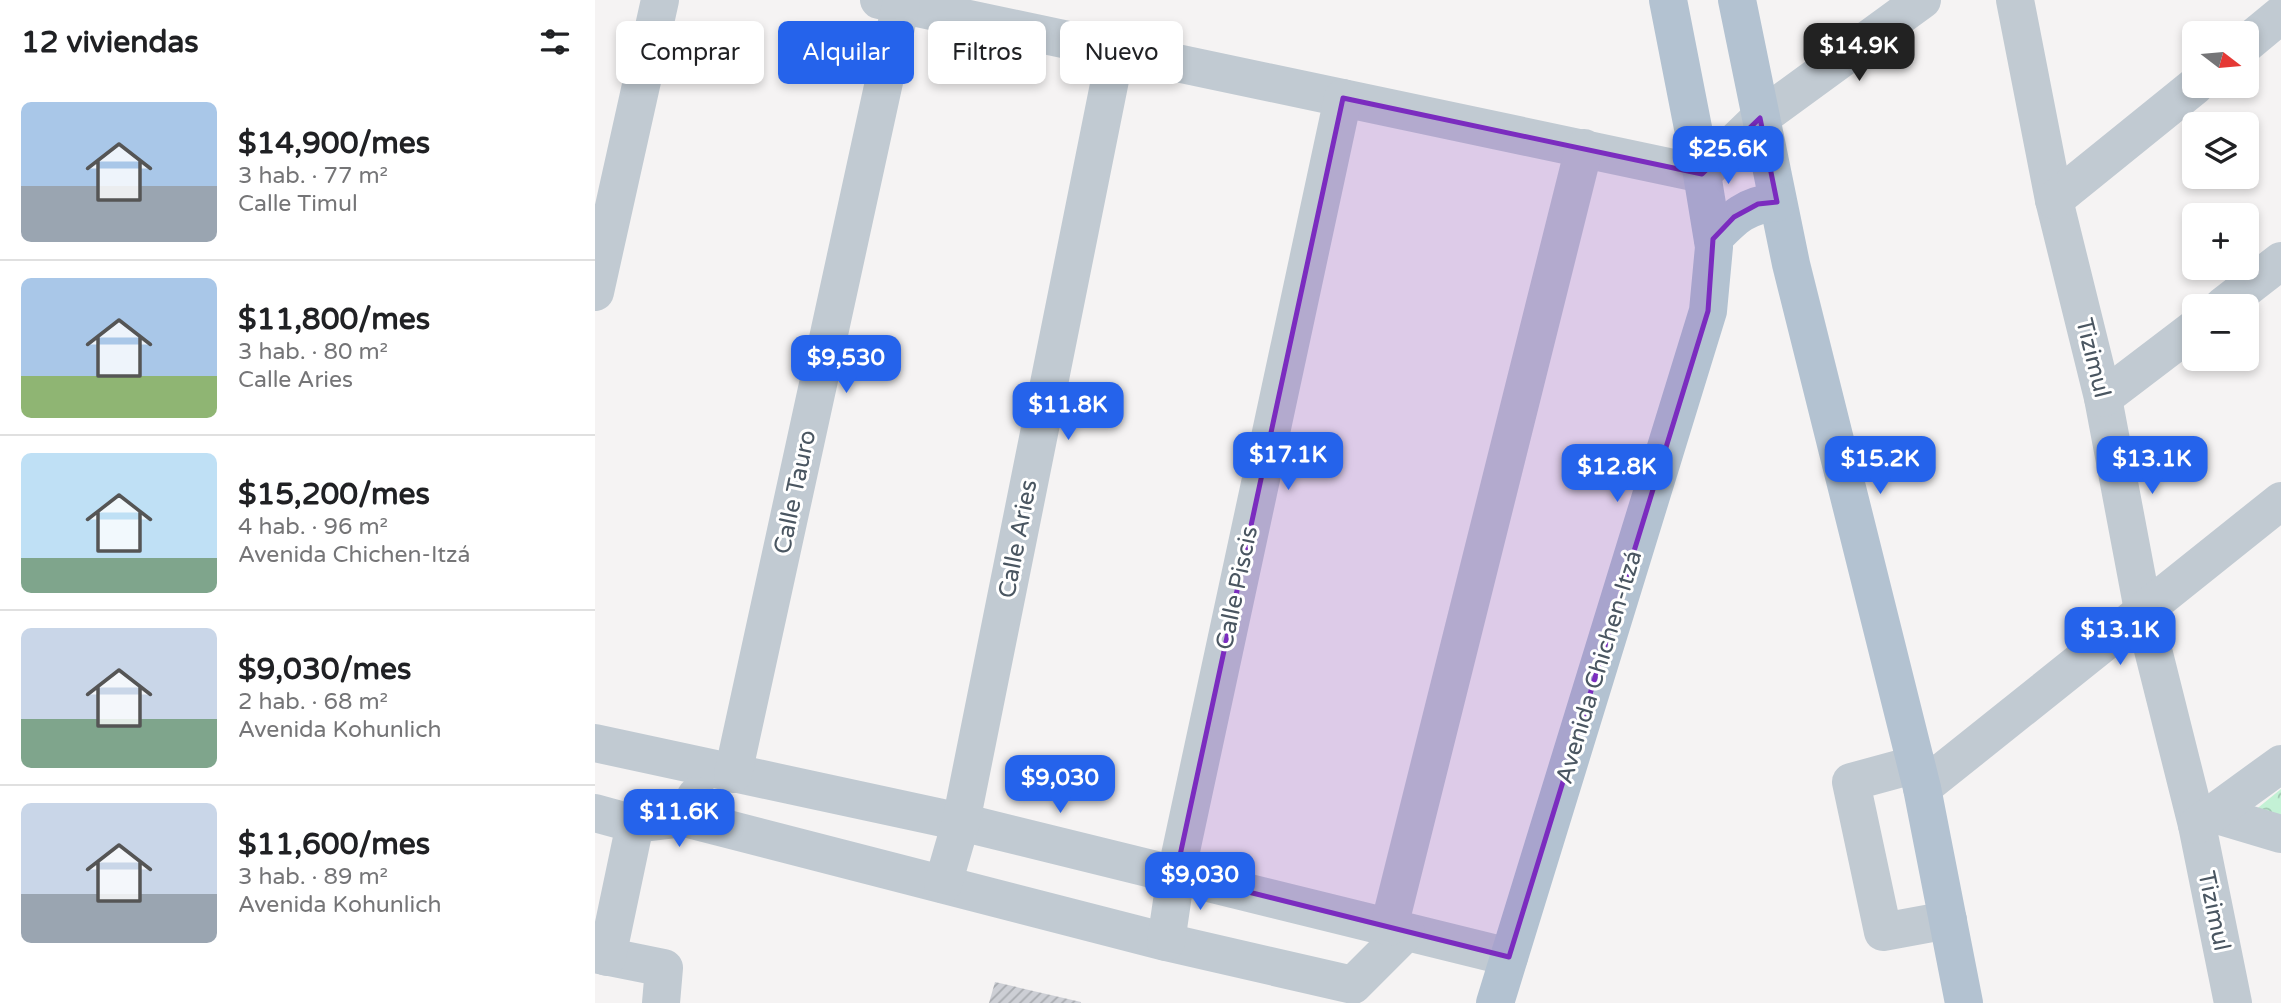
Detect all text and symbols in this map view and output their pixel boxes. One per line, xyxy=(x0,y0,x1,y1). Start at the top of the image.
chip: Comprar xyxy=(616,21,764,84)
chip: Alquilar xyxy=(778,21,914,84)
chip: Filtros xyxy=(928,21,1046,84)
chip: Nuevo xyxy=(1060,21,1183,84)
north arrow xyxy=(2182,21,2259,98)
map controls xyxy=(2182,21,2259,371)
icon: filters xyxy=(536,23,574,61)
text: 12 viviendas xyxy=(21,24,199,61)
pin: $14.9K xyxy=(1802,24,1916,83)
text: $14.9K xyxy=(1820,32,1898,60)
button: layers xyxy=(2182,112,2259,189)
text: $14,900/mes xyxy=(238,125,430,162)
pin: $25.6K xyxy=(1671,127,1785,186)
icon: home xyxy=(77,130,161,214)
text: $25.6K xyxy=(1689,135,1767,163)
text: 3 hab. · 77 m² xyxy=(238,162,388,190)
text: Calle Timul xyxy=(238,190,358,218)
button: + xyxy=(2182,203,2259,280)
button: − xyxy=(2182,294,2259,371)
text: $11,800/mes xyxy=(238,301,430,338)
icon: home xyxy=(77,306,161,390)
street label: Tizimul xyxy=(2069,315,2117,401)
pin: $9,530 xyxy=(789,336,903,395)
text: 3 hab. · 80 m² xyxy=(238,338,388,366)
text: $9,530 xyxy=(807,344,885,372)
text: Calle Aries xyxy=(238,366,353,394)
pin: $11.8K xyxy=(1011,382,1125,442)
text: $11.8K xyxy=(1029,391,1107,419)
street label: Calle Tauro xyxy=(768,427,822,557)
pin: $17.1K xyxy=(1231,433,1345,492)
pin: $15.2K xyxy=(1823,436,1937,496)
pin: $13.1K xyxy=(2095,436,2209,496)
text: $17.1K xyxy=(1249,441,1327,469)
pin: $12.8K xyxy=(1560,444,1674,504)
text: $15.2K xyxy=(1841,445,1919,473)
text: $13.1K xyxy=(2113,445,2191,473)
text: $12.8K xyxy=(1578,453,1656,481)
text: $15,200/mes xyxy=(238,476,430,513)
street label: Calle Aries xyxy=(992,477,1044,601)
icon: home xyxy=(77,481,161,565)
text: 4 hab. · 96 m² xyxy=(238,513,388,541)
street label: Calle Piscis xyxy=(1210,524,1264,652)
text: Avenida Chichen-Itzá xyxy=(238,541,470,569)
street label: Avenida Chichen-Itzá xyxy=(1550,547,1648,787)
pin: $13.1K xyxy=(2063,608,2177,667)
text: $13.1K xyxy=(2081,616,2159,644)
text: $9,030/mes xyxy=(238,651,411,688)
icon: home xyxy=(77,656,161,740)
text: 2 hab. · 68 m² xyxy=(238,688,388,716)
text: Avenida Kohunlich xyxy=(238,716,442,744)
pin: $9,030 xyxy=(1003,756,1117,815)
text: $9,030 xyxy=(1021,764,1099,792)
pin: $11.6K xyxy=(622,790,736,849)
text: $11.6K xyxy=(640,798,718,826)
text: $11,600/mes xyxy=(238,826,430,863)
icon: home xyxy=(77,831,161,915)
pin: $9,030 xyxy=(1143,852,1257,912)
text: $9,030 xyxy=(1161,861,1239,889)
text: 3 hab. · 89 m² xyxy=(238,863,388,891)
street label: Tizimul xyxy=(2191,868,2237,954)
text: Avenida Kohunlich xyxy=(238,891,442,919)

